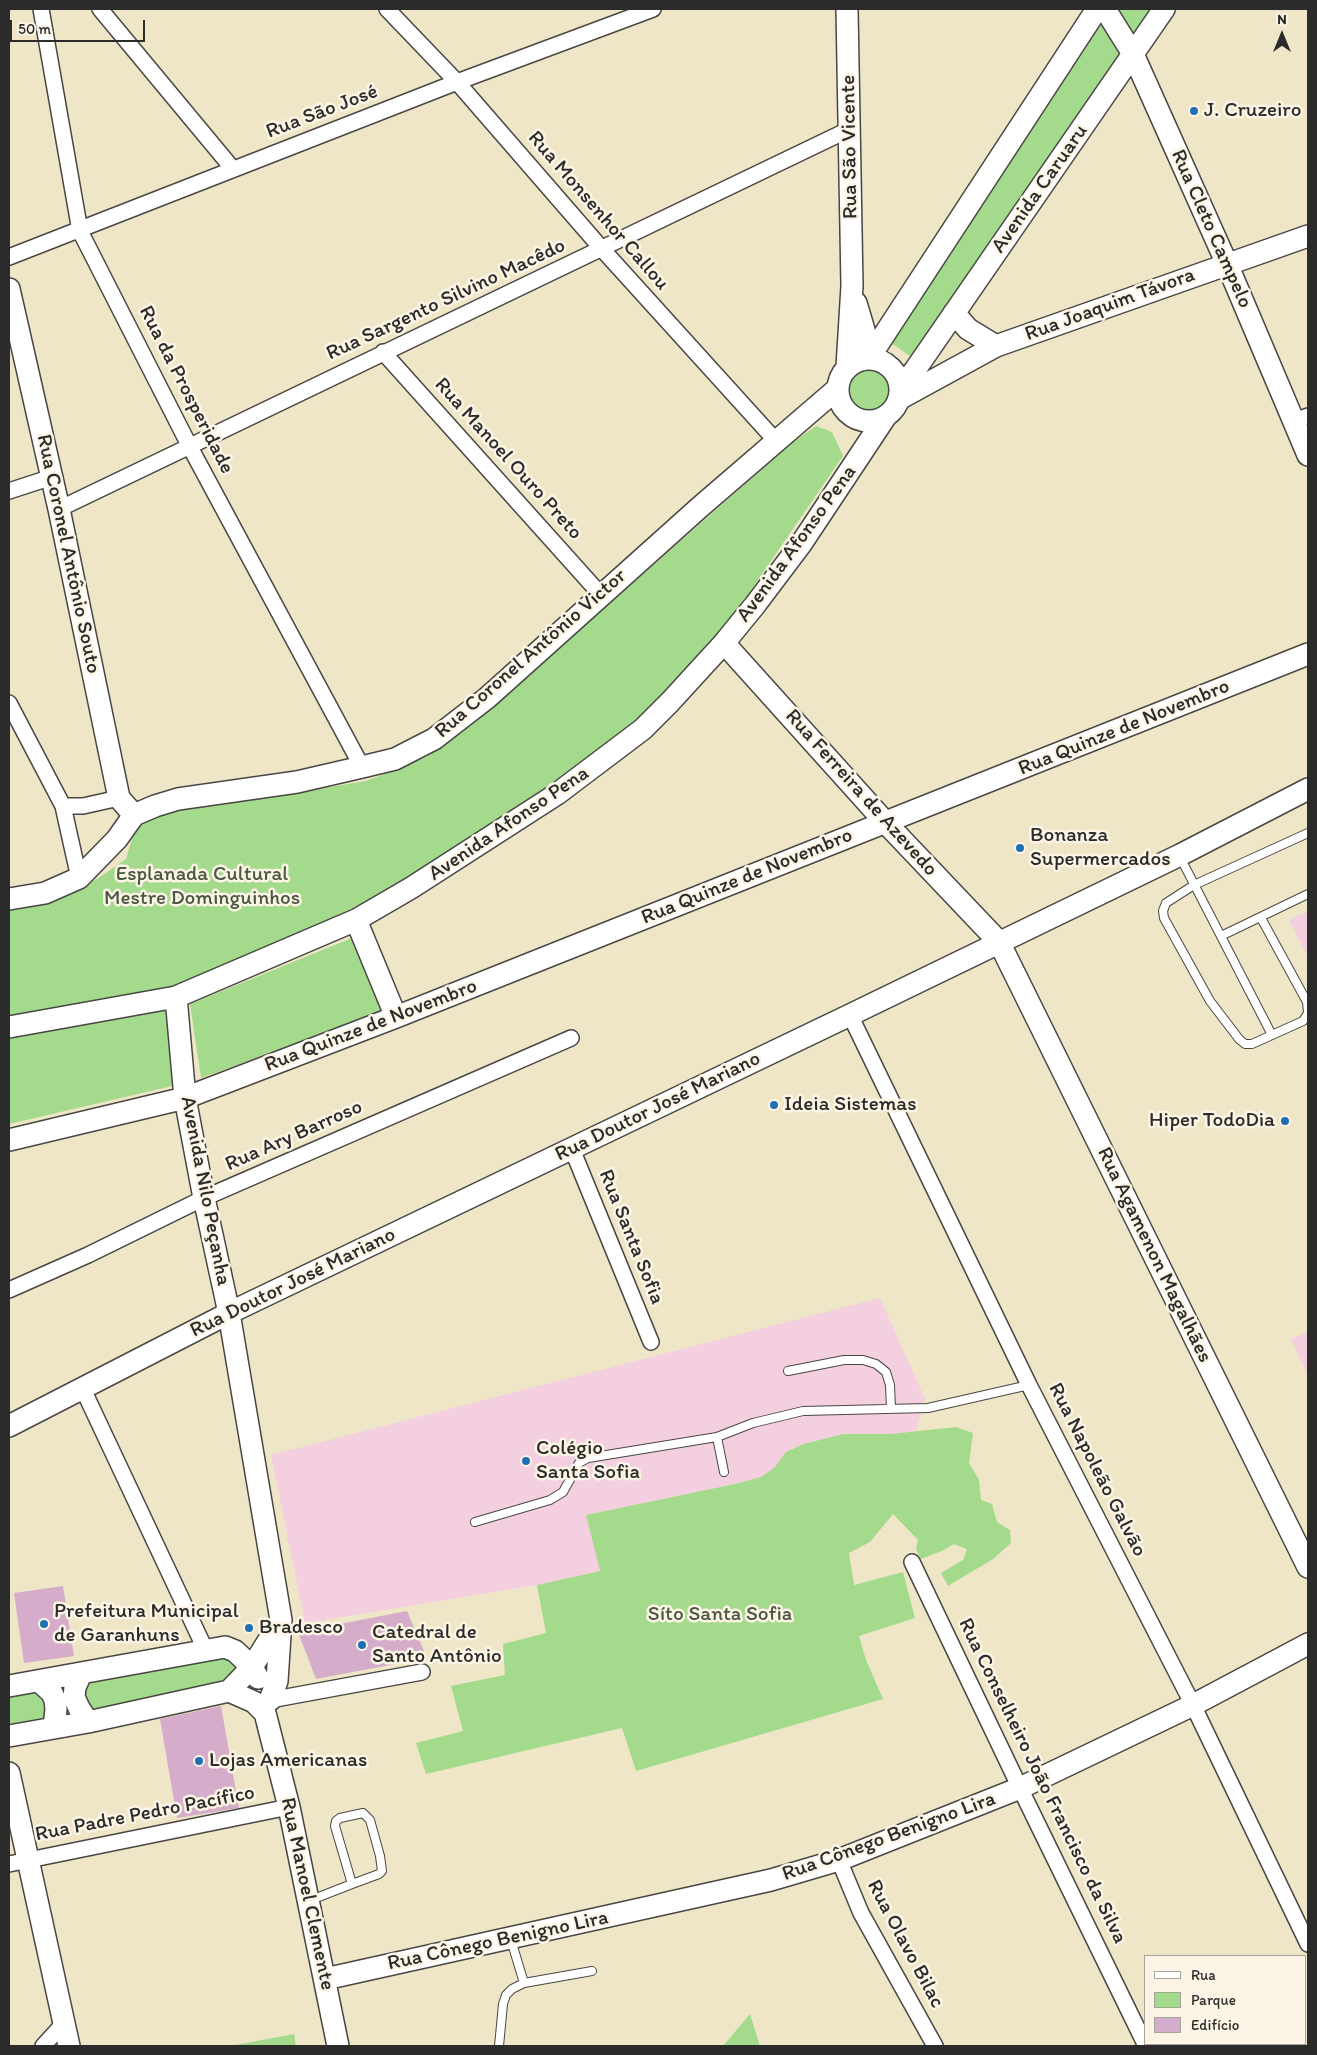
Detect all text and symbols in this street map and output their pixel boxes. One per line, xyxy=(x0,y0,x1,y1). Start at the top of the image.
scale bar xyxy=(12,10,148,42)
north arrow xyxy=(1257,10,1307,60)
text: N xyxy=(1277,11,1287,28)
text: 50 m xyxy=(18,20,51,38)
street label: Rua São Vicente xyxy=(836,75,864,219)
street label: Rua São José xyxy=(263,79,381,145)
place label: J. Cruzeiro xyxy=(1204,98,1301,124)
marker: J. Cruzeiro xyxy=(1188,105,1200,117)
street label: Avenida Caruaru xyxy=(986,120,1094,258)
street label: Rua Monsenhor Callou xyxy=(522,126,674,296)
street label: Rua Cleto Campelo xyxy=(1165,146,1257,312)
street label: Rua Sargento Silvino Macêdo xyxy=(322,233,570,367)
street label: Rua Joaquim Távora xyxy=(1022,263,1198,347)
street label: Rua da Prosperidade xyxy=(133,302,239,478)
street label: Rua Manoel Ouro Preto xyxy=(429,373,587,545)
street label: Rua Coronel Antônio Souto xyxy=(30,432,106,676)
street label: Avenida Afonso Pena xyxy=(732,461,862,627)
street label: Rua Coronel Antônio Victor xyxy=(430,564,632,744)
street label: Rua Quinze de Novembro xyxy=(1015,674,1233,782)
street label: Rua Ferreira de Azevedo xyxy=(779,704,943,882)
street label: Avenida Afonso Pena xyxy=(424,761,594,887)
street label: Rua Quinze de Novembro xyxy=(638,823,856,931)
place label: Bonanza Supermercados xyxy=(1030,823,1170,873)
marker: Bonanza Supermercados xyxy=(1014,842,1026,854)
park label: Esplanada Cultural Mestre Dominguinhos xyxy=(104,862,300,912)
street label: Rua Quinze de Novembro xyxy=(261,974,481,1078)
street label: Rua Doutor José Mariano xyxy=(551,1046,765,1168)
place label: Ideia Sistemas xyxy=(784,1092,917,1118)
street label: Avenida Nilo Peçanha xyxy=(174,1094,236,1288)
street label: Rua Ary Barroso xyxy=(222,1095,366,1177)
marker: Ideia Sistemas xyxy=(768,1099,780,1111)
place label: Hiper TodoDia xyxy=(1149,1108,1275,1134)
marker: Hiper TodoDia xyxy=(1279,1115,1291,1127)
street label: Rua Agamenon Magalhães xyxy=(1091,1143,1217,1367)
street label: Rua Santa Sofia xyxy=(593,1166,669,1308)
street label: Rua Doutor José Mariano xyxy=(186,1222,400,1344)
street label: Rua Napoleão Galvão xyxy=(1042,1379,1152,1561)
place label: Colégio Santa Sofia xyxy=(536,1436,640,1486)
marker: Colégio Santa Sofia xyxy=(520,1455,532,1467)
place label: Prefeitura Municipal de Garanhuns xyxy=(54,1599,239,1649)
park label: Síto Santa Sofia xyxy=(648,1602,792,1628)
street label: Rua Conselheiro João Francisco da Silva xyxy=(952,1614,1132,1948)
place label: Bradesco xyxy=(259,1615,343,1641)
marker: Prefeitura Municipal de Garanhuns xyxy=(38,1618,50,1630)
place label: Catedral de Santo Antônio xyxy=(372,1620,502,1670)
marker: Bradesco xyxy=(243,1622,255,1634)
marker: Catedral de Santo Antônio xyxy=(356,1639,368,1651)
place label: Lojas Americanas xyxy=(209,1748,367,1774)
marker: Lojas Americanas xyxy=(193,1755,205,1767)
street label: Rua Padre Pedro Pacífico xyxy=(33,1780,257,1848)
street label: Rua Cônego Benigno Lira xyxy=(779,1787,999,1887)
street label: Rua Manoel Clemente xyxy=(274,1795,340,1993)
street label: Rua Olavo Bilac xyxy=(861,1876,949,2012)
street label: Rua Cônego Benigno Lira xyxy=(385,1905,611,1977)
legend xyxy=(1144,1955,1307,2045)
text: Rua xyxy=(1191,1966,1216,1984)
text: Parque xyxy=(1191,1991,1236,2009)
text: Edifício xyxy=(1191,2016,1239,2034)

